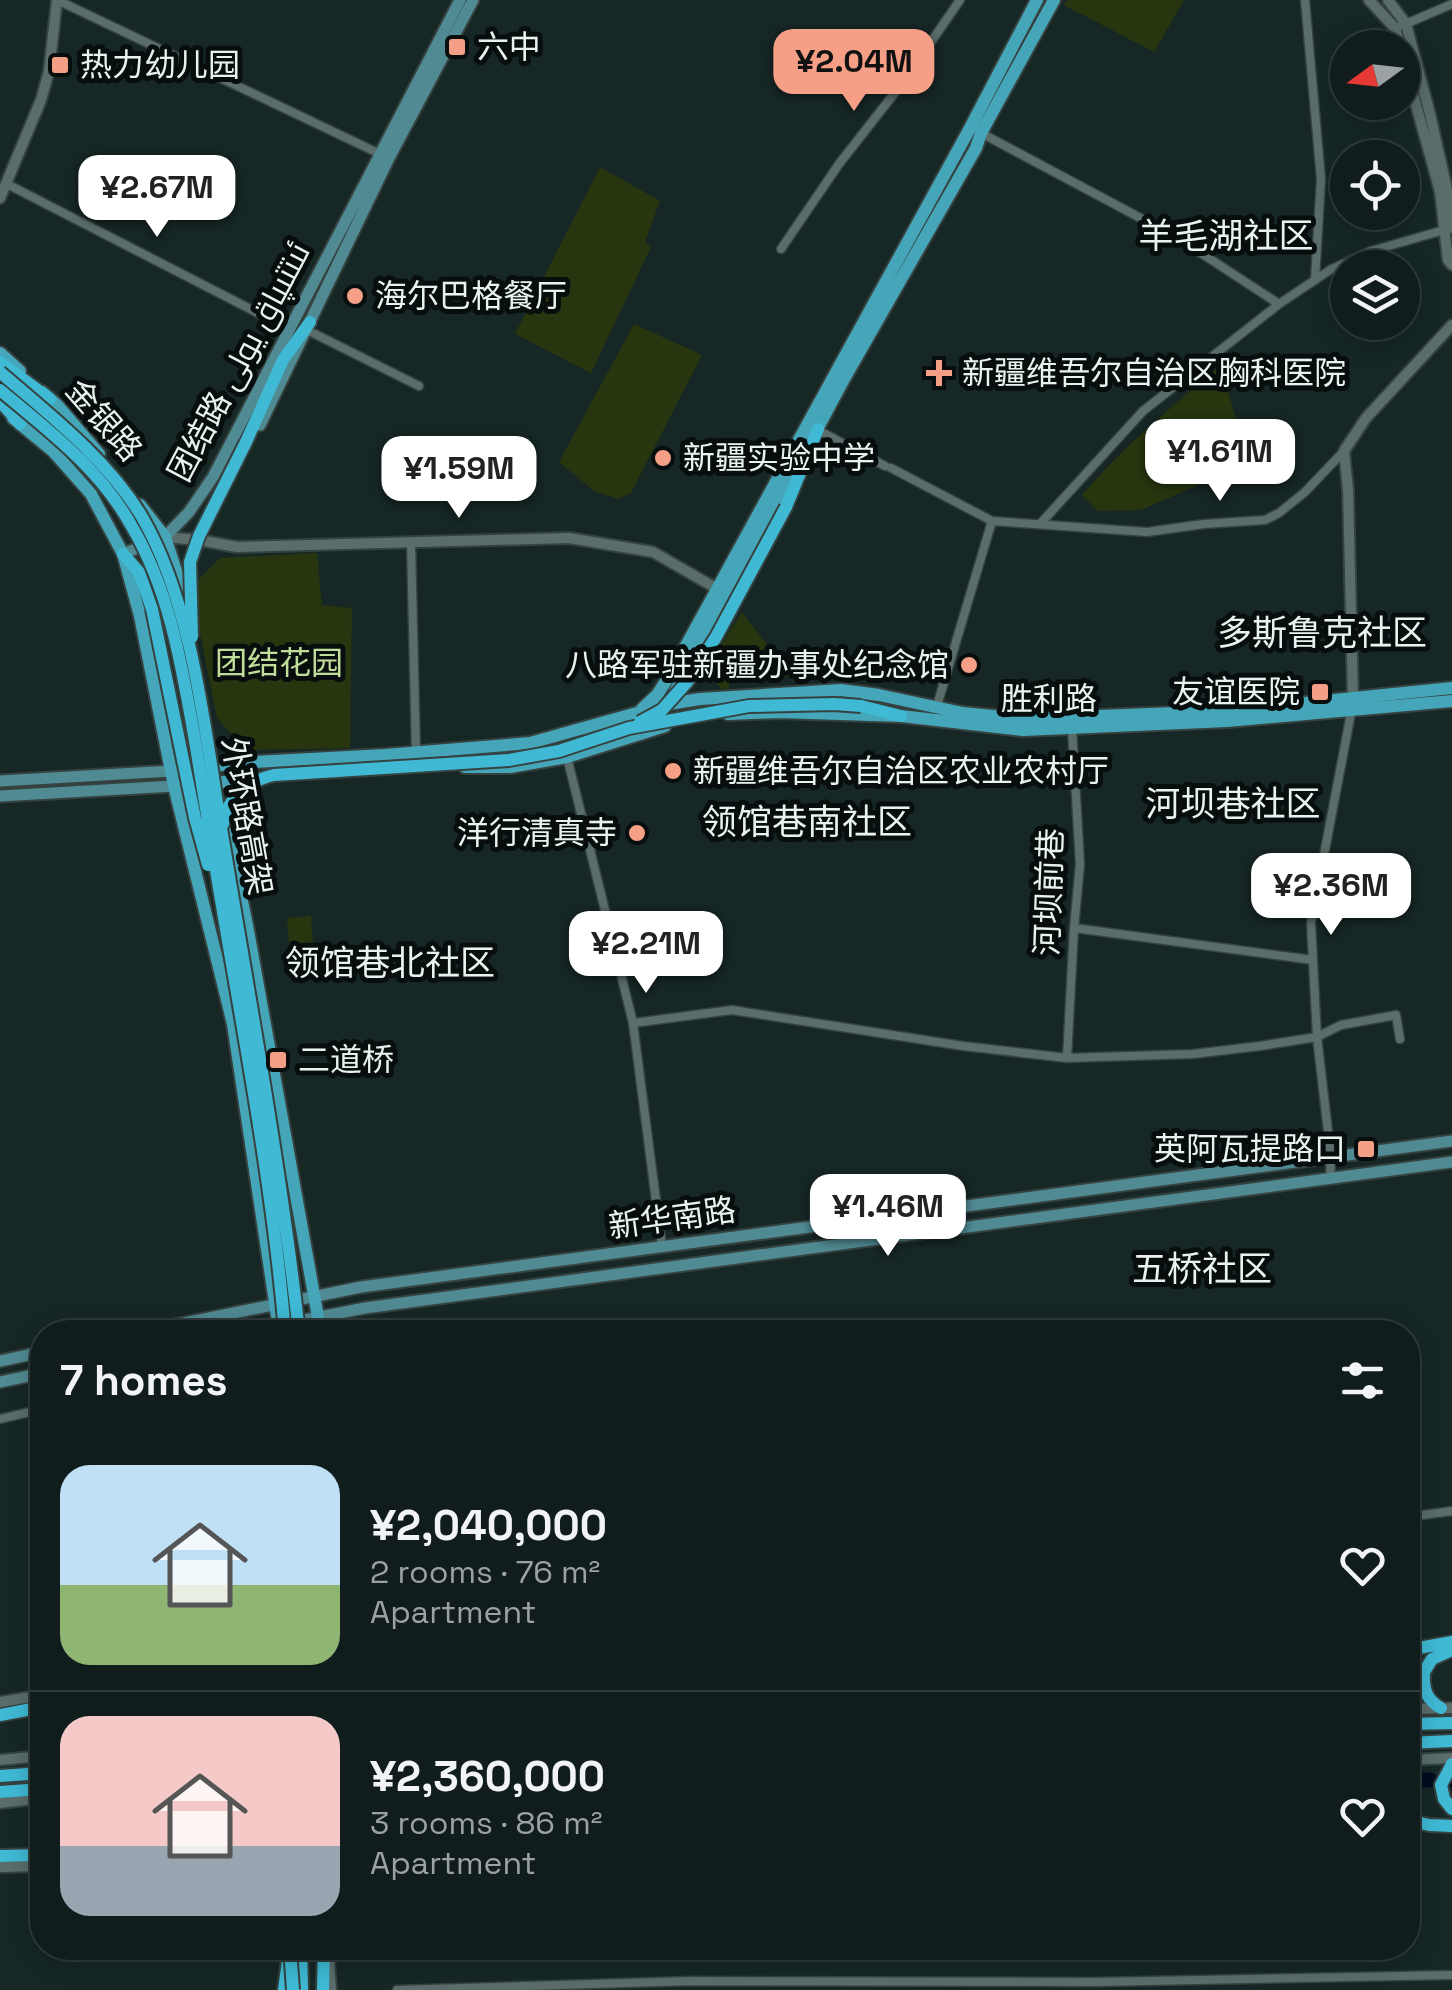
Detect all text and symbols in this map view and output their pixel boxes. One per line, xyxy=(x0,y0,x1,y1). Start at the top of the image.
place label: 六中 xyxy=(477,27,541,67)
pin: ¥2.04M xyxy=(773,29,935,114)
north arrow xyxy=(1330,30,1420,120)
map controls xyxy=(1330,30,1420,340)
marker: 六中 xyxy=(446,36,468,58)
text: ¥2.04M xyxy=(795,41,913,81)
place label: 热力幼儿园 xyxy=(80,45,240,85)
marker: 热力幼儿园 xyxy=(49,54,71,76)
button: locate xyxy=(1330,140,1420,230)
pin: ¥2.67M xyxy=(76,155,238,240)
text: ¥2.67M xyxy=(100,167,214,207)
district label: 羊毛湖社区 xyxy=(1138,214,1314,258)
street label: 团结路 ئىتتىپاق يولى xyxy=(159,236,319,488)
button: layers xyxy=(1330,250,1420,340)
place label: 海尔巴格餐厅 xyxy=(375,276,567,316)
marker: 海尔巴格餐厅 xyxy=(344,285,366,307)
place label: 新疆维吾尔自治区胸科医院 xyxy=(962,353,1346,393)
marker: 新疆维吾尔自治区胸科医院 xyxy=(926,360,952,386)
street label: 金银路 xyxy=(57,371,151,469)
pin: ¥1.61M xyxy=(1139,419,1301,504)
text: ¥1.61M xyxy=(1167,431,1273,471)
pin: ¥1.59M xyxy=(378,436,540,521)
place label: 新疆实验中学 xyxy=(683,438,875,478)
marker: 新疆实验中学 xyxy=(652,447,674,469)
text: ¥1.59M xyxy=(403,448,515,488)
district label: 多斯鲁克社区 xyxy=(1217,611,1427,655)
park label: 团结花园 xyxy=(215,643,343,683)
place label: 八路军驻新疆办事处纪念馆 xyxy=(565,645,949,685)
marker: 八路军驻新疆办事处纪念馆 xyxy=(958,654,980,676)
place label: 友谊医院 xyxy=(1172,672,1300,712)
street label: 胜利路 xyxy=(1001,679,1097,719)
marker: 友谊医院 xyxy=(1309,681,1331,703)
street label: 外环路高架 xyxy=(213,734,281,898)
place label: 新疆维吾尔自治区农业农村厅 xyxy=(693,751,1109,791)
marker: 新疆维吾尔自治区农业农村厅 xyxy=(662,760,684,782)
district label: 河坝巷社区 xyxy=(1145,782,1321,826)
district label: 领馆巷南社区 xyxy=(702,800,912,844)
place label: 洋行清真寺 xyxy=(457,813,617,853)
marker: 洋行清真寺 xyxy=(626,822,648,844)
street label: 河坝前巷 xyxy=(1027,827,1071,957)
pin: ¥2.36M xyxy=(1250,853,1412,938)
text: ¥2.36M xyxy=(1273,865,1389,905)
pin: ¥2.21M xyxy=(565,911,727,996)
text: ¥2.21M xyxy=(591,923,701,963)
district label: 领馆巷北社区 xyxy=(285,941,495,985)
place label: 二道桥 xyxy=(298,1040,394,1080)
marker: 二道桥 xyxy=(267,1049,289,1071)
place label: 英阿瓦提路口 xyxy=(1154,1129,1346,1169)
marker: 英阿瓦提路口 xyxy=(1355,1138,1377,1160)
pin: ¥1.46M xyxy=(807,1174,969,1259)
text: ¥1.46M xyxy=(832,1186,944,1226)
street label: 新华南路 xyxy=(606,1189,738,1247)
district label: 五桥社区 xyxy=(1132,1247,1272,1291)
icon: filters xyxy=(1335,1353,1390,1408)
text: 7 homes xyxy=(60,1354,228,1407)
text: ¥2,040,000 xyxy=(370,1499,607,1552)
icon: home xyxy=(140,1505,260,1625)
icon: heart xyxy=(1335,1538,1390,1593)
text: 2 rooms · 76 m² xyxy=(370,1552,600,1592)
text: Apartment xyxy=(370,1592,536,1632)
text: ¥2,360,000 xyxy=(370,1750,605,1803)
icon: home xyxy=(140,1756,260,1876)
icon: heart xyxy=(1335,1789,1390,1844)
text: 3 rooms · 86 m² xyxy=(370,1803,602,1843)
text: Apartment xyxy=(370,1843,536,1883)

